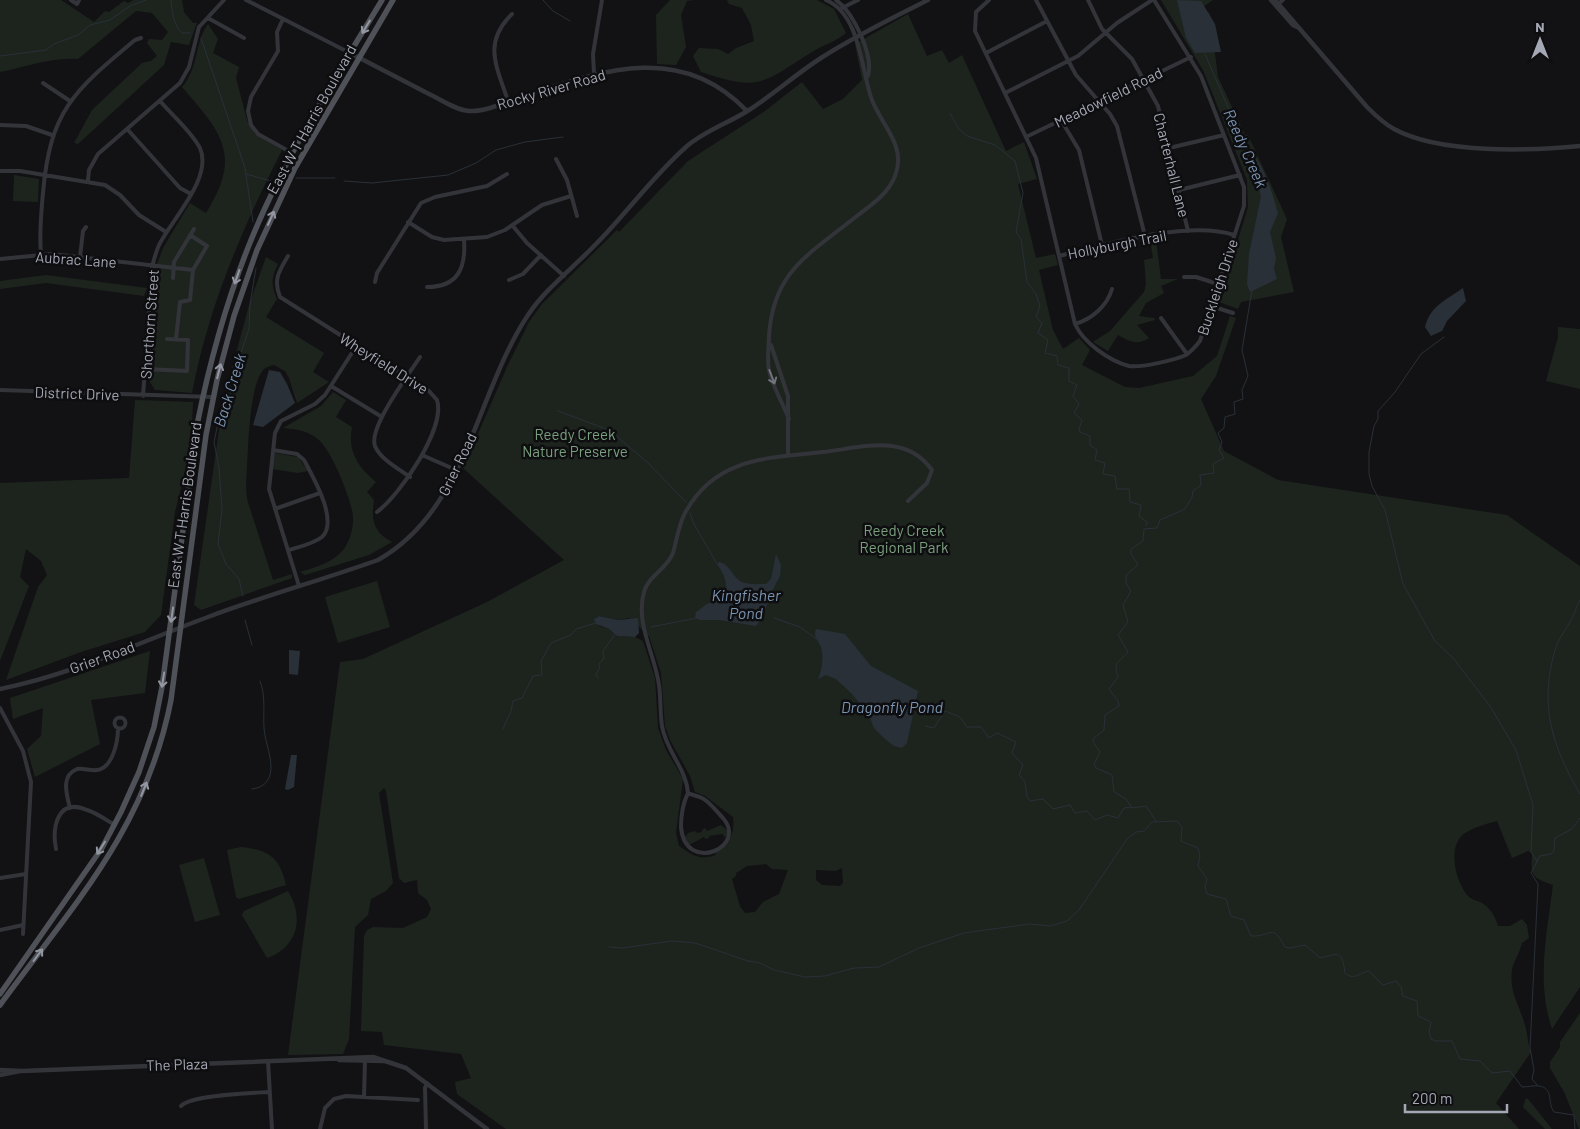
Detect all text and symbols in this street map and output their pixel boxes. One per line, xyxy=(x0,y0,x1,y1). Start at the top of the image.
north arrow xyxy=(1515,15,1565,65)
text: N xyxy=(1535,18,1545,35)
one-way arrow xyxy=(360,19,370,33)
street label: East W T Harris Boulevard xyxy=(262,41,360,197)
street label: Meadowfield Road xyxy=(1051,63,1165,131)
street label: Rocky River Road xyxy=(495,65,607,113)
water label: Reedy Creek xyxy=(1220,106,1272,190)
street label: Charterhall Lane xyxy=(1150,111,1194,219)
one-way arrow xyxy=(267,211,277,226)
street label: Hollyburgh Trail xyxy=(1066,226,1168,262)
street label: Buckleigh Drive xyxy=(1193,236,1241,338)
street label: Aubrac Lane xyxy=(35,247,117,271)
street label: Shorthorn Street xyxy=(136,269,162,379)
one-way arrow xyxy=(231,269,241,285)
street label: Wheyfield Drive xyxy=(336,329,432,397)
water label: Back Creek xyxy=(209,351,249,429)
one-way arrow xyxy=(215,364,224,380)
one-way arrow xyxy=(768,369,777,384)
street label: District Drive xyxy=(34,383,120,403)
street label: East W T Harris Boulevard xyxy=(163,421,205,589)
park label: Reedy Creek Nature Preserve xyxy=(522,425,628,460)
street label: Grier Road xyxy=(434,429,480,499)
park label: Reedy Creek Regional Park xyxy=(860,521,949,556)
water label: Kingfisher Pond xyxy=(711,585,782,622)
one-way arrow xyxy=(166,607,176,623)
street label: Grier Road xyxy=(67,637,137,677)
one-way arrow xyxy=(158,672,168,688)
water label: Dragonfly Pond xyxy=(841,697,944,716)
one-way arrow xyxy=(140,782,149,797)
one-way arrow xyxy=(96,840,106,854)
one-way arrow xyxy=(33,948,43,962)
street label: The Plaza xyxy=(146,1054,208,1074)
scale bar xyxy=(1405,1082,1508,1114)
text: 200 m xyxy=(1412,1089,1452,1107)

